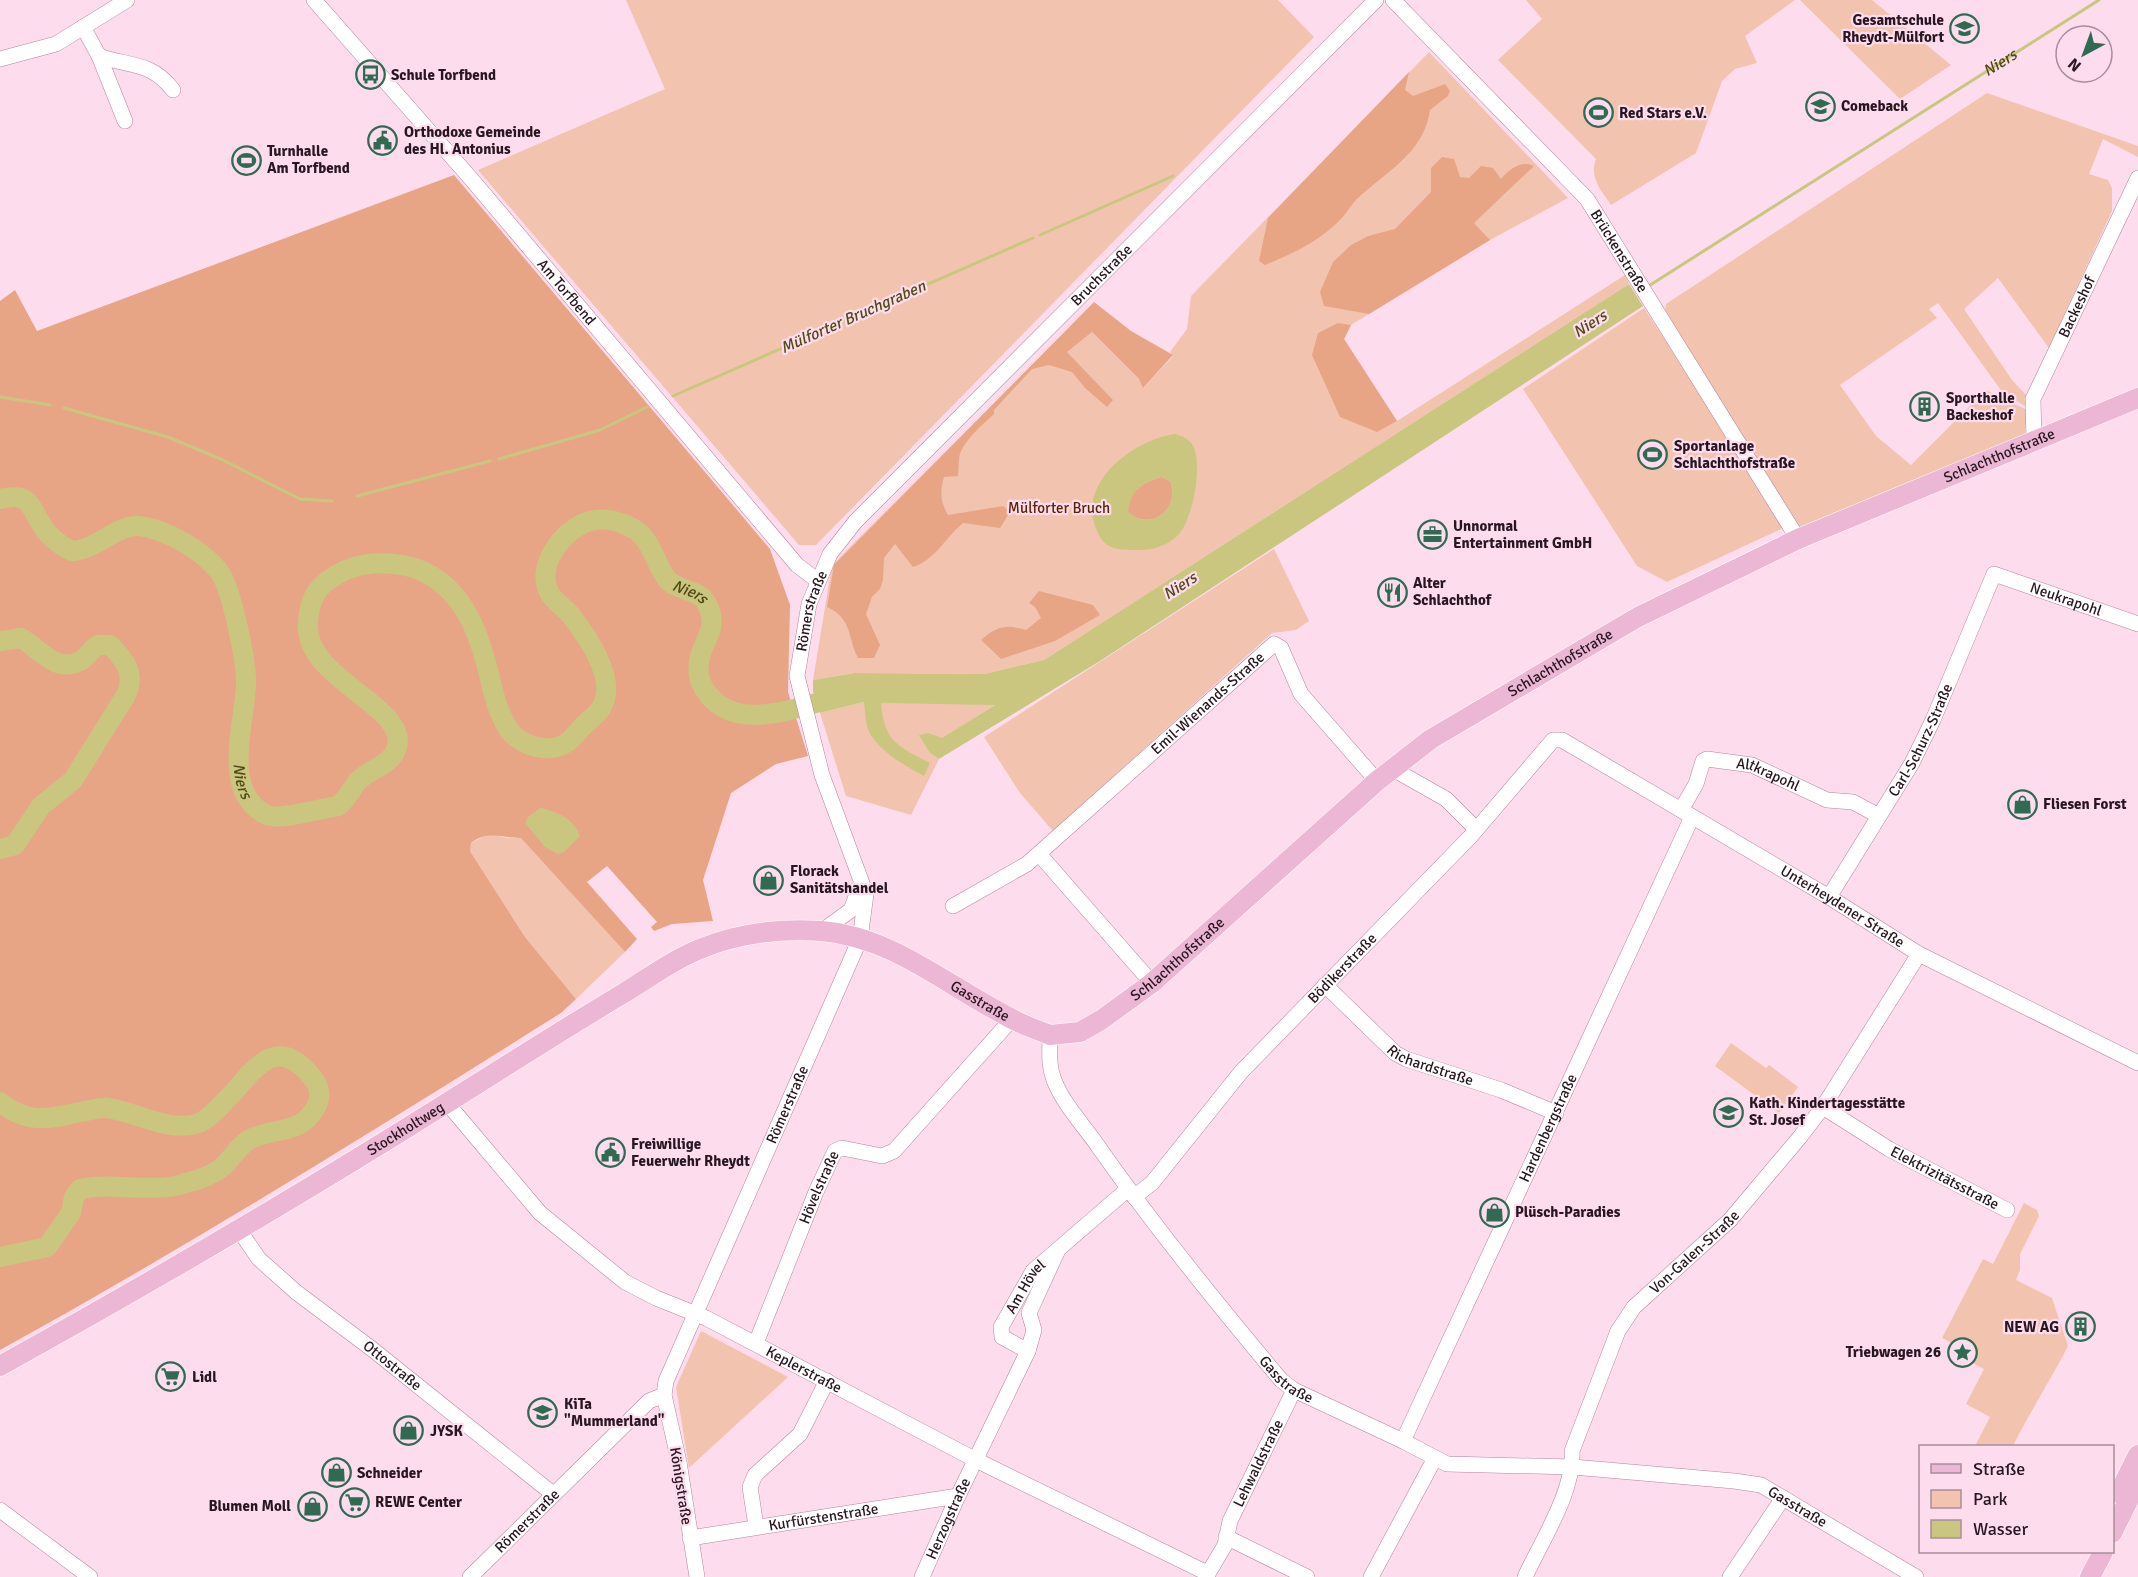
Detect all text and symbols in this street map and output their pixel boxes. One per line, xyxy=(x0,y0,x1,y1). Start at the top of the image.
place label: Gesamtschule Rheydt-Mülfort xyxy=(1842,11,1944,46)
school or university icon: Gesamtschule Rheydt-Mülfort xyxy=(1949,13,1981,45)
north arrow xyxy=(2054,24,2114,84)
water label: Niers xyxy=(1979,44,2022,81)
text: N xyxy=(2064,53,2086,76)
bus stop icon: Schule Torfbend xyxy=(354,59,386,91)
place label: Schule Torfbend xyxy=(391,66,496,84)
school or university icon: Comeback xyxy=(1804,90,1836,122)
sports icon: Red Stars e.V. xyxy=(1582,97,1614,129)
place label: Comeback xyxy=(1841,97,1908,115)
place label: Red Stars e.V. xyxy=(1619,104,1707,122)
place label: Orthodoxe Gemeinde des Hl. Antonius xyxy=(404,123,541,158)
public building icon: Orthodoxe Gemeinde des Hl. Antonius xyxy=(367,125,399,157)
place label: Turnhalle Am Torfbend xyxy=(267,142,350,177)
sports icon: Turnhalle Am Torfbend xyxy=(230,144,262,176)
street label: Brückenstraße xyxy=(1587,206,1652,296)
street label: Bruchstraße xyxy=(1067,241,1136,310)
street label: Am Torfbend xyxy=(534,255,600,329)
street label: Backeshof xyxy=(2054,272,2099,341)
water label: Mülforter Bruchgraben xyxy=(777,275,930,358)
water label: Niers xyxy=(1569,305,1612,342)
place label: Sporthalle Backeshof xyxy=(1946,389,2015,424)
building icon: Sporthalle Backeshof xyxy=(1909,391,1941,423)
street label: Schlachthofstraße xyxy=(1941,425,2057,487)
place label: Sportanlage Schlachthofstraße xyxy=(1674,437,1795,472)
sports icon: Sportanlage Schlachthofstraße xyxy=(1637,439,1669,471)
park label: Mülforter Bruch xyxy=(1008,499,1110,517)
place label: Unnormal Entertainment GmbH xyxy=(1453,517,1592,552)
office icon: Unnormal Entertainment GmbH xyxy=(1416,519,1448,551)
water label: Niers xyxy=(1159,567,1202,604)
street label: Römerstraße xyxy=(792,568,831,653)
place label: Alter Schlachthof xyxy=(1413,574,1493,609)
water label: Niers xyxy=(669,576,714,609)
restaurant icon: Alter Schlachthof xyxy=(1376,576,1408,608)
street label: Neukrapohl xyxy=(2028,578,2104,620)
street label: Schlachthofstraße xyxy=(1505,625,1616,701)
street label: Emil-Wienands-Straße xyxy=(1147,648,1268,758)
street label: Carl-Schurz-Straße xyxy=(1884,681,1956,800)
street label: Altkrapohl xyxy=(1735,754,1803,795)
water label: Niers xyxy=(228,763,257,804)
shop icon: Fliesen Forst xyxy=(2006,788,2038,820)
place label: Fliesen Forst xyxy=(2043,795,2127,813)
street label: Unterheydener Straße xyxy=(1777,861,1908,951)
place label: Florack Sanitätshandel xyxy=(790,862,889,897)
shop icon: Florack Sanitätshandel xyxy=(753,864,785,896)
street label: Schlachthofstraße xyxy=(1127,913,1228,1005)
street label: Bödikerstraße xyxy=(1304,929,1380,1007)
street label: Gasstraße xyxy=(947,977,1013,1025)
street label: Richardstraße xyxy=(1383,1041,1476,1089)
street label: Römerstraße xyxy=(762,1063,812,1146)
street label: Hardenbergstraße xyxy=(1515,1071,1581,1185)
place label: Kath. Kindertagesstätte St. Josef xyxy=(1749,1094,1905,1129)
school or university icon: Kath. Kindertagesstätte St. Josef xyxy=(1712,1096,1744,1128)
street label: Stockholtweg xyxy=(364,1098,448,1159)
place label: Freiwillige Feuerwehr Rheydt xyxy=(631,1135,750,1170)
public building icon: Freiwillige Feuerwehr Rheydt xyxy=(594,1137,626,1169)
street label: Elektrizitätsstraße xyxy=(1887,1142,2002,1213)
street label: Hövelstraße xyxy=(795,1148,843,1226)
shop icon: Plüsch-Paradies xyxy=(1478,1196,1510,1228)
place label: Plüsch-Paradies xyxy=(1515,1203,1621,1221)
street label: Von-Galen-Straße xyxy=(1646,1207,1743,1297)
street label: Am Hövel xyxy=(1002,1255,1049,1317)
building icon: NEW AG xyxy=(2064,1311,2096,1343)
place label: NEW AG xyxy=(2004,1318,2059,1336)
place icon: Triebwagen 26 xyxy=(1946,1336,1978,1368)
street label: Ottostraße xyxy=(360,1337,425,1394)
street label: Keplerstraße xyxy=(763,1342,845,1397)
place label: Triebwagen 26 xyxy=(1846,1343,1941,1361)
street label: Gasstraße xyxy=(1255,1352,1316,1407)
supermarket icon: Lidl xyxy=(155,1361,187,1393)
place label: Lidl xyxy=(192,1368,217,1386)
place label: KiTa "Mummerland" xyxy=(564,1395,665,1430)
school or university icon: KiTa "Mummerland" xyxy=(527,1397,559,1429)
shop icon: JYSK xyxy=(393,1415,425,1447)
street label: Lehwaldstraße xyxy=(1229,1417,1287,1510)
place label: JYSK xyxy=(430,1422,463,1440)
legend xyxy=(1919,1445,2114,1553)
street label: Königstraße xyxy=(666,1446,696,1526)
shop icon: Schneider xyxy=(320,1457,352,1489)
text: Straße xyxy=(1973,1458,2025,1480)
place label: Schneider xyxy=(357,1464,422,1482)
street label: Herzogstraße xyxy=(922,1475,974,1562)
street label: Gasstraße xyxy=(1765,1482,1830,1531)
street label: Römerstraße xyxy=(491,1485,563,1557)
supermarket icon: REWE Center xyxy=(338,1486,370,1518)
text: Park xyxy=(1973,1488,2008,1510)
shop icon: Blumen Moll xyxy=(296,1490,328,1522)
place label: REWE Center xyxy=(375,1493,462,1511)
place label: Blumen Moll xyxy=(208,1497,291,1515)
street label: Kurfürstenstraße xyxy=(767,1500,879,1535)
text: Wasser xyxy=(1973,1518,2029,1540)

